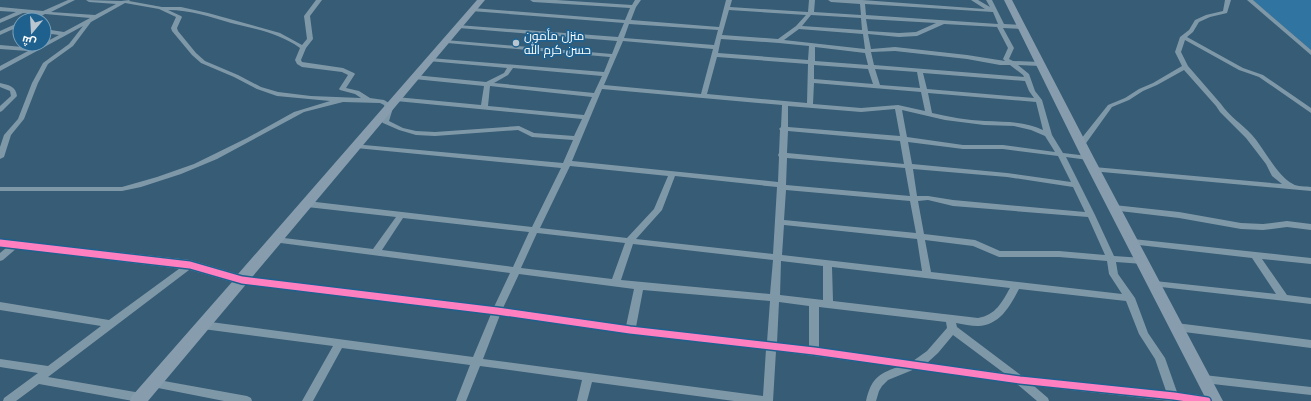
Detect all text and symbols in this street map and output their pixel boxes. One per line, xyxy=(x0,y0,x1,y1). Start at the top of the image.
north arrow xyxy=(12,12,52,52)
place label: منزل مأمون حسن كرم الله xyxy=(524,27,591,59)
text: ش xyxy=(20,32,38,51)
marker: منزل مأمون حسن كرم الله xyxy=(511,38,521,48)

